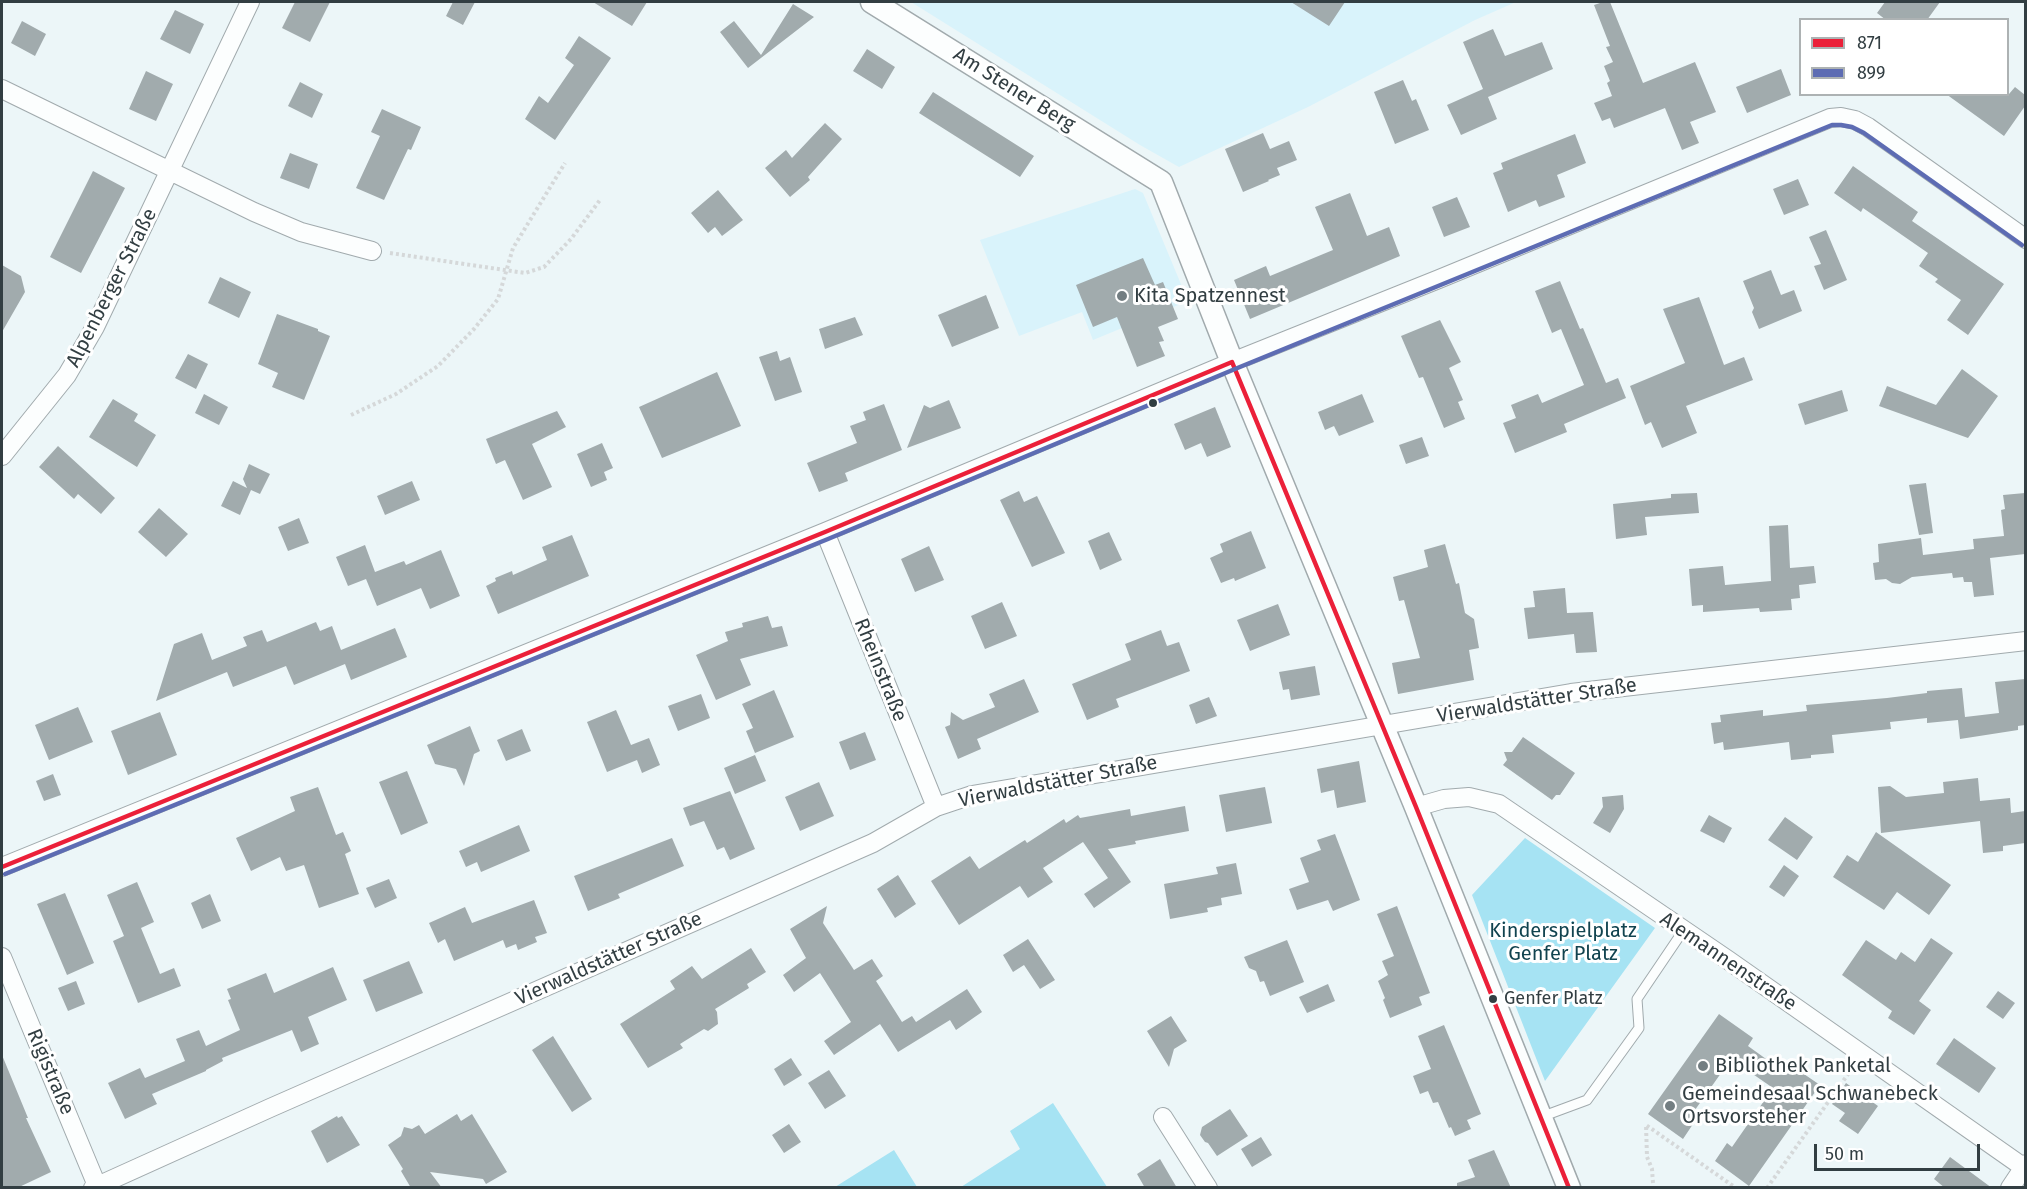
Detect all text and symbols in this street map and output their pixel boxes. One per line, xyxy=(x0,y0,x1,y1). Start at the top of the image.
legend xyxy=(1799,18,2009,96)
text: 871 xyxy=(1857,32,1882,54)
street label: Am Stener Berg xyxy=(949,43,1079,137)
text: 899 xyxy=(1857,62,1886,84)
street label: Alpenberger Straße xyxy=(62,205,162,371)
place label: Kita Spatzennest xyxy=(1134,284,1286,308)
marker: Kita Spatzennest xyxy=(1115,289,1129,303)
unlabelled marker xyxy=(1147,397,1159,409)
street label: Rheinstraße xyxy=(848,615,912,725)
street label: Vierwaldstätter Straße xyxy=(1435,673,1639,729)
street label: Vierwaldstätter Straße xyxy=(957,751,1159,813)
street label: Vierwaldstätter Straße xyxy=(512,907,706,1011)
street label: Alemannenstraße xyxy=(1655,907,1801,1017)
park label: Kinderspielplatz Genfer Platz xyxy=(1489,919,1637,966)
place label: Genfer Platz xyxy=(1504,988,1603,1010)
marker: Genfer Platz xyxy=(1487,993,1499,1005)
street label: Rigistraße xyxy=(21,1025,79,1119)
place label: Bibliothek Panketal xyxy=(1715,1054,1891,1078)
marker: Bibliothek Panketal xyxy=(1696,1059,1710,1073)
place label: Gemeindesaal Schwanebeck Ortsvorsteher xyxy=(1682,1082,1938,1129)
marker: Gemeindesaal Schwanebeck Ortsvorsteher xyxy=(1663,1099,1677,1113)
scale bar xyxy=(1817,1132,1984,1170)
text: 50 m xyxy=(1825,1143,1864,1165)

